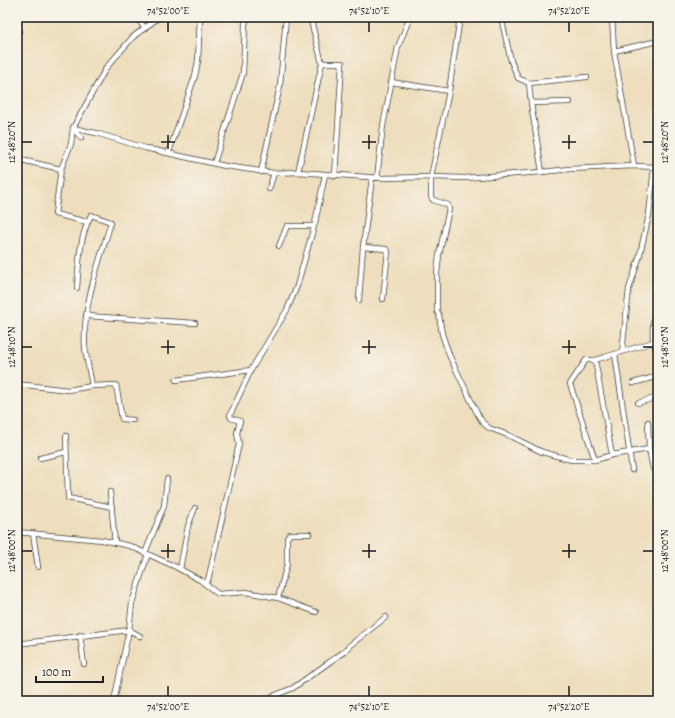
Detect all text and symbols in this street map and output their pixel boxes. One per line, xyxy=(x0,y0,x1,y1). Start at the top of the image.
text: 74°52'00"E xyxy=(147,4,189,17)
text: 74°52'10"E xyxy=(349,4,389,17)
text: 74°52'20"E xyxy=(548,4,590,17)
text: 12°48'20"N xyxy=(5,121,18,163)
text: 12°48'20"N xyxy=(658,121,671,163)
text: 12°48'10"N xyxy=(5,326,18,368)
text: 12°48'10"N xyxy=(658,326,671,368)
text: 12°48'00"N xyxy=(5,529,18,573)
text: 12°48'00"N xyxy=(658,529,671,573)
scale bar xyxy=(36,658,103,684)
text: 100 m xyxy=(42,664,71,680)
text: 74°52'00"E xyxy=(147,700,189,713)
text: 74°52'10"E xyxy=(349,700,389,713)
text: 74°52'20"E xyxy=(548,700,590,713)

